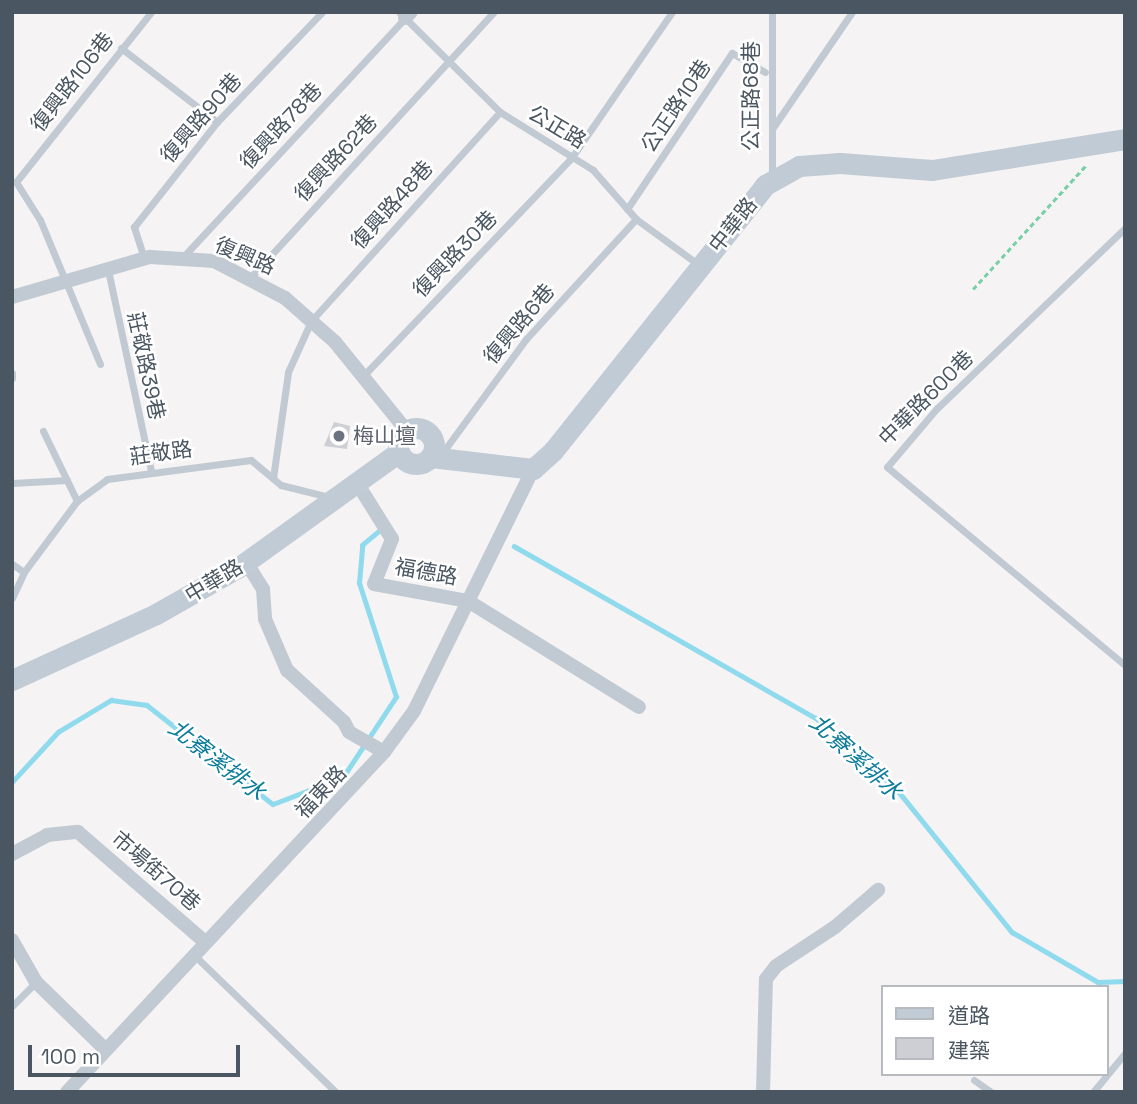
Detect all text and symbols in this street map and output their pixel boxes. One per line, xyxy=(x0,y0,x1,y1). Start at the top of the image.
street label: 復興路106巷 xyxy=(25,27,119,137)
street label: 公正路68巷 xyxy=(738,41,764,151)
street label: 公正路10巷 xyxy=(636,55,716,157)
street label: 復興路90巷 xyxy=(155,68,247,168)
street label: 復興路78巷 xyxy=(235,78,327,174)
street label: 公正路 xyxy=(524,100,590,154)
street label: 復興路62巷 xyxy=(289,109,383,207)
street label: 復興路48巷 xyxy=(346,156,438,254)
street label: 中華路 xyxy=(704,192,762,258)
street label: 復興路30巷 xyxy=(408,206,502,302)
street label: 復興路 xyxy=(211,232,279,280)
street label: 復興路6巷 xyxy=(478,279,560,369)
street label: 莊敬路39巷 xyxy=(122,310,170,422)
street label: 中華路600巷 xyxy=(873,345,979,451)
place label: 梅山壇 xyxy=(353,423,416,449)
marker: 梅山壇 xyxy=(331,428,347,444)
street label: 莊敬路 xyxy=(128,436,194,470)
street label: 中華路 xyxy=(181,554,247,608)
street label: 福德路 xyxy=(393,554,459,590)
water label: 北寮溪排水 xyxy=(804,708,908,806)
water label: 北寮溪排水 xyxy=(163,714,271,806)
street label: 福東路 xyxy=(290,760,352,824)
street label: 市場街70巷 xyxy=(107,826,205,916)
legend xyxy=(881,985,1109,1076)
text: 道路 xyxy=(948,1002,990,1029)
scale bar xyxy=(32,1030,243,1074)
text: 建築 xyxy=(948,1037,990,1064)
text: 100 m xyxy=(41,1043,100,1070)

